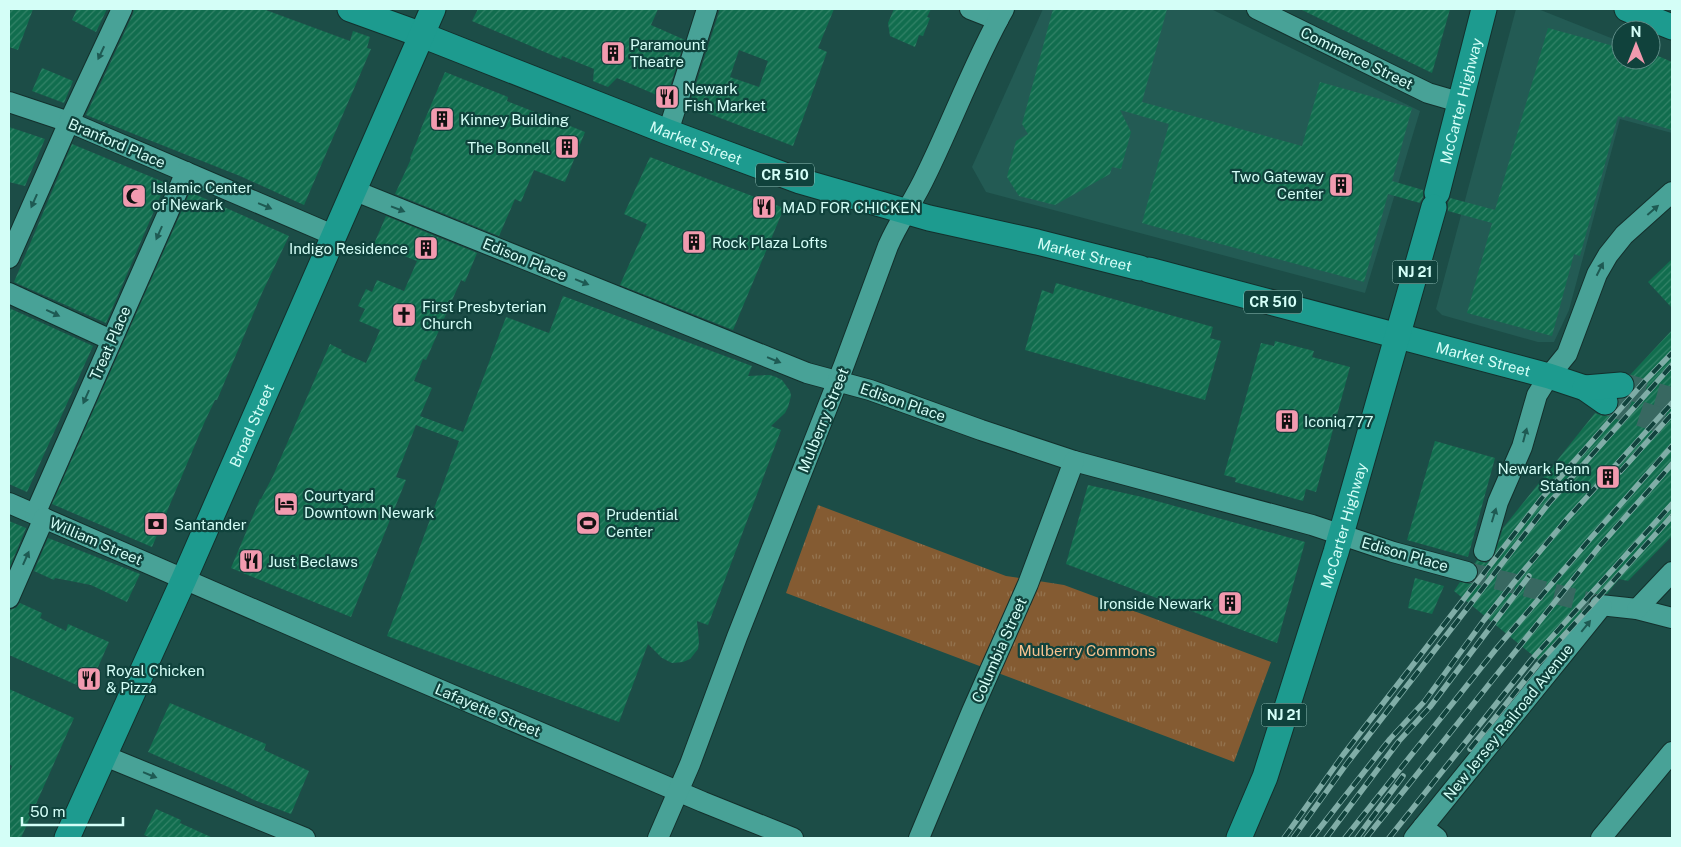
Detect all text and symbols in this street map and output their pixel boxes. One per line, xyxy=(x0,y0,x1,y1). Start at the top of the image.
north arrow xyxy=(1611,20,1661,70)
street label: Commerce Street xyxy=(1298,23,1416,93)
text: N xyxy=(1631,24,1641,40)
place label: Paramount Theatre xyxy=(630,36,706,70)
street label: McCarter Highway xyxy=(1436,36,1485,166)
building icon: Paramount Theatre xyxy=(600,40,626,66)
one-way arrow xyxy=(97,46,105,60)
place label: Newark Fish Market xyxy=(684,80,766,114)
restaurant icon: Newark Fish Market xyxy=(654,84,680,110)
building icon: Kinney Building xyxy=(429,106,455,132)
place label: Kinney Building xyxy=(460,111,569,128)
street label: Branford Place xyxy=(66,115,168,171)
street label: Market Street xyxy=(648,117,745,167)
building icon: The Bonnell xyxy=(554,134,580,160)
place label: The Bonnell xyxy=(467,139,550,156)
road number: CR 510 xyxy=(756,164,814,186)
place label: Two Gateway Center xyxy=(1232,168,1324,202)
building icon: Two Gateway Center xyxy=(1328,172,1354,198)
place label: Islamic Center of Newark xyxy=(152,179,252,213)
mosque icon: Islamic Center of Newark xyxy=(121,183,147,209)
one-way arrow xyxy=(30,194,38,208)
restaurant icon: MAD FOR CHICKEN xyxy=(751,194,777,220)
place label: MAD FOR CHICKEN xyxy=(782,199,921,216)
one-way arrow xyxy=(258,202,272,210)
one-way arrow xyxy=(1647,204,1660,215)
one-way arrow xyxy=(391,205,405,213)
one-way arrow xyxy=(154,226,162,240)
building icon: Rock Plaza Lofts xyxy=(681,229,707,255)
street label: Edison Place xyxy=(480,234,570,284)
place label: Rock Plaza Lofts xyxy=(712,234,827,251)
street label: Market Street xyxy=(1036,234,1134,274)
building icon: Indigo Residence xyxy=(413,235,439,261)
place label: Indigo Residence xyxy=(289,240,408,257)
road number: NJ 21 xyxy=(1392,260,1438,284)
one-way arrow xyxy=(1596,261,1604,276)
one-way arrow xyxy=(575,278,589,286)
road number: CR 510 xyxy=(1244,290,1302,314)
place label: First Presbyterian Church xyxy=(422,298,546,332)
church icon: First Presbyterian Church xyxy=(391,302,417,328)
street label: Treat Place xyxy=(86,303,134,383)
one-way arrow xyxy=(46,310,60,318)
street label: Market Street xyxy=(1434,338,1533,379)
one-way arrow xyxy=(767,356,782,364)
street label: Mulberry Street xyxy=(794,365,852,475)
street label: Edison Place xyxy=(858,379,948,425)
street label: Broad Street xyxy=(226,381,277,469)
one-way arrow xyxy=(82,390,90,404)
building icon: Iconiq777 xyxy=(1274,408,1300,434)
place label: Iconiq777 xyxy=(1304,413,1373,430)
one-way arrow xyxy=(1521,428,1529,443)
place label: Newark Penn Station xyxy=(1497,460,1590,494)
street label: McCarter Highway xyxy=(1317,461,1369,590)
building icon: Newark Penn Station xyxy=(1595,464,1621,490)
place label: Courtyard Downtown Newark xyxy=(304,487,435,521)
hotel icon: Courtyard Downtown Newark xyxy=(273,491,299,517)
place label: Prudential Center xyxy=(606,506,678,540)
one-way arrow xyxy=(1490,508,1498,523)
sports icon: Prudential Center xyxy=(575,510,601,536)
bank icon: Santander xyxy=(143,511,169,537)
street label: William Street xyxy=(47,514,145,568)
place label: Santander xyxy=(174,516,247,533)
street label: Edison Place xyxy=(1360,534,1450,574)
restaurant icon: Just Beclaws xyxy=(238,548,264,574)
one-way arrow xyxy=(23,551,31,565)
place label: Just Beclaws xyxy=(268,553,358,570)
building icon: Ironside Newark xyxy=(1217,590,1243,616)
street label: Columbia Street xyxy=(968,595,1030,705)
place label: Ironside Newark xyxy=(1099,595,1212,612)
one-way arrow xyxy=(1580,620,1591,633)
street label: New Jersey Railroad Avenue xyxy=(1440,641,1576,803)
park label: Mulberry Commons xyxy=(1019,642,1155,659)
place label: Royal Chicken & Pizza xyxy=(106,662,205,696)
restaurant icon: Royal Chicken & Pizza xyxy=(76,666,102,692)
street label: Lafayette Street xyxy=(433,680,544,740)
road number: NJ 21 xyxy=(1262,704,1306,726)
one-way arrow xyxy=(143,771,157,779)
scale bar xyxy=(22,794,124,826)
text: 50 m xyxy=(30,803,65,820)

